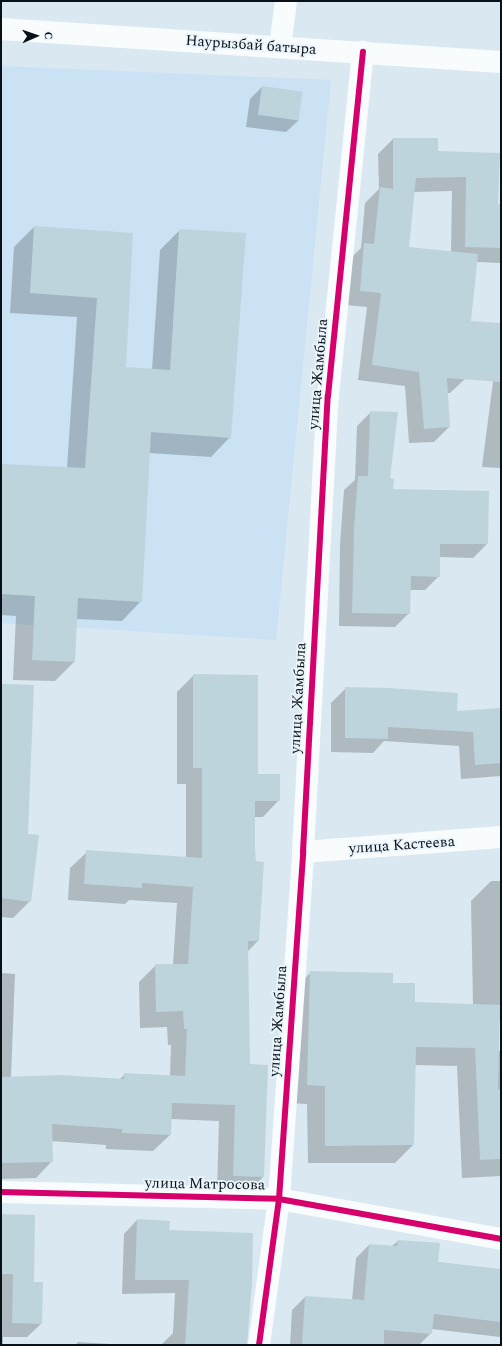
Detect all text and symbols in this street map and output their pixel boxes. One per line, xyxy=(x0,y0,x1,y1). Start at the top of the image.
north arrow xyxy=(16,16,56,56)
text: С xyxy=(40,31,57,40)
street label: Наурызбай батыра xyxy=(185,31,317,59)
street label: улица Жамбыла xyxy=(304,318,332,430)
street label: улица Жамбыла xyxy=(286,642,310,754)
street label: улица Кастеева xyxy=(348,832,456,858)
street label: улица Жамбыла xyxy=(265,965,291,1077)
street label: улица Матросова xyxy=(145,1174,265,1194)

